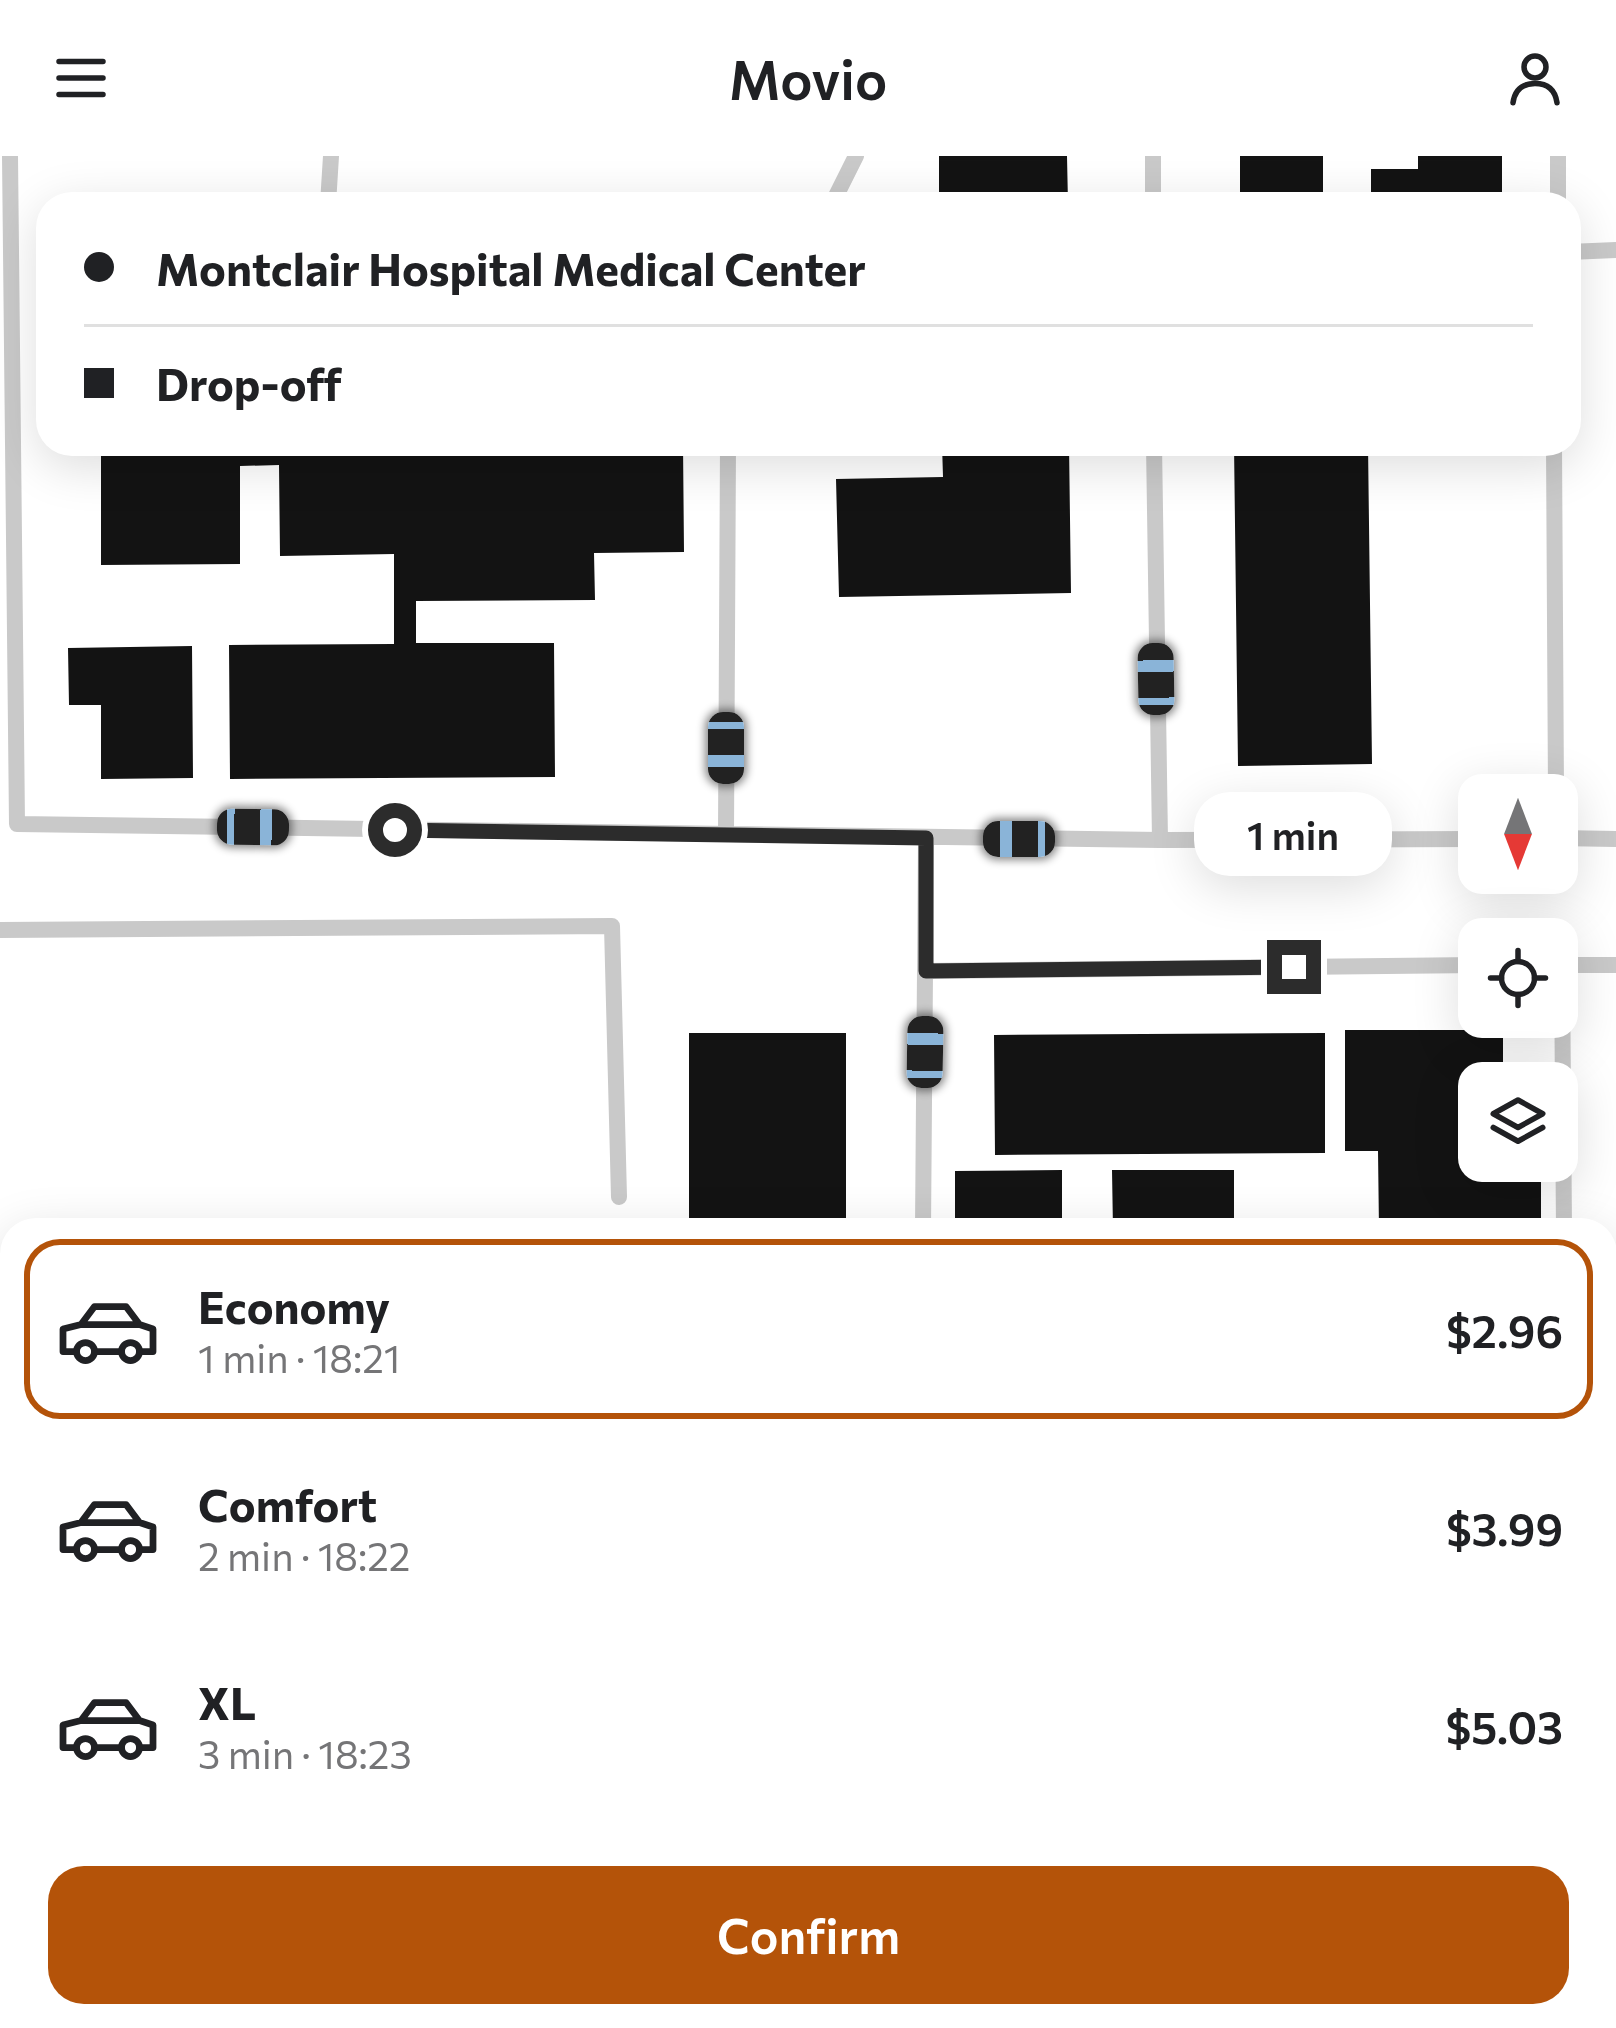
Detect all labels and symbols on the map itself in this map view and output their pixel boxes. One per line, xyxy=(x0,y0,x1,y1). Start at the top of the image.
car xyxy=(1137,643,1175,715)
car xyxy=(708,712,744,784)
north arrow xyxy=(1458,774,1578,894)
callout: 1 min xyxy=(1195,793,1393,877)
route start xyxy=(368,803,422,857)
car xyxy=(217,808,289,846)
car xyxy=(983,821,1055,857)
route end xyxy=(1267,940,1321,994)
car xyxy=(906,1016,944,1088)

